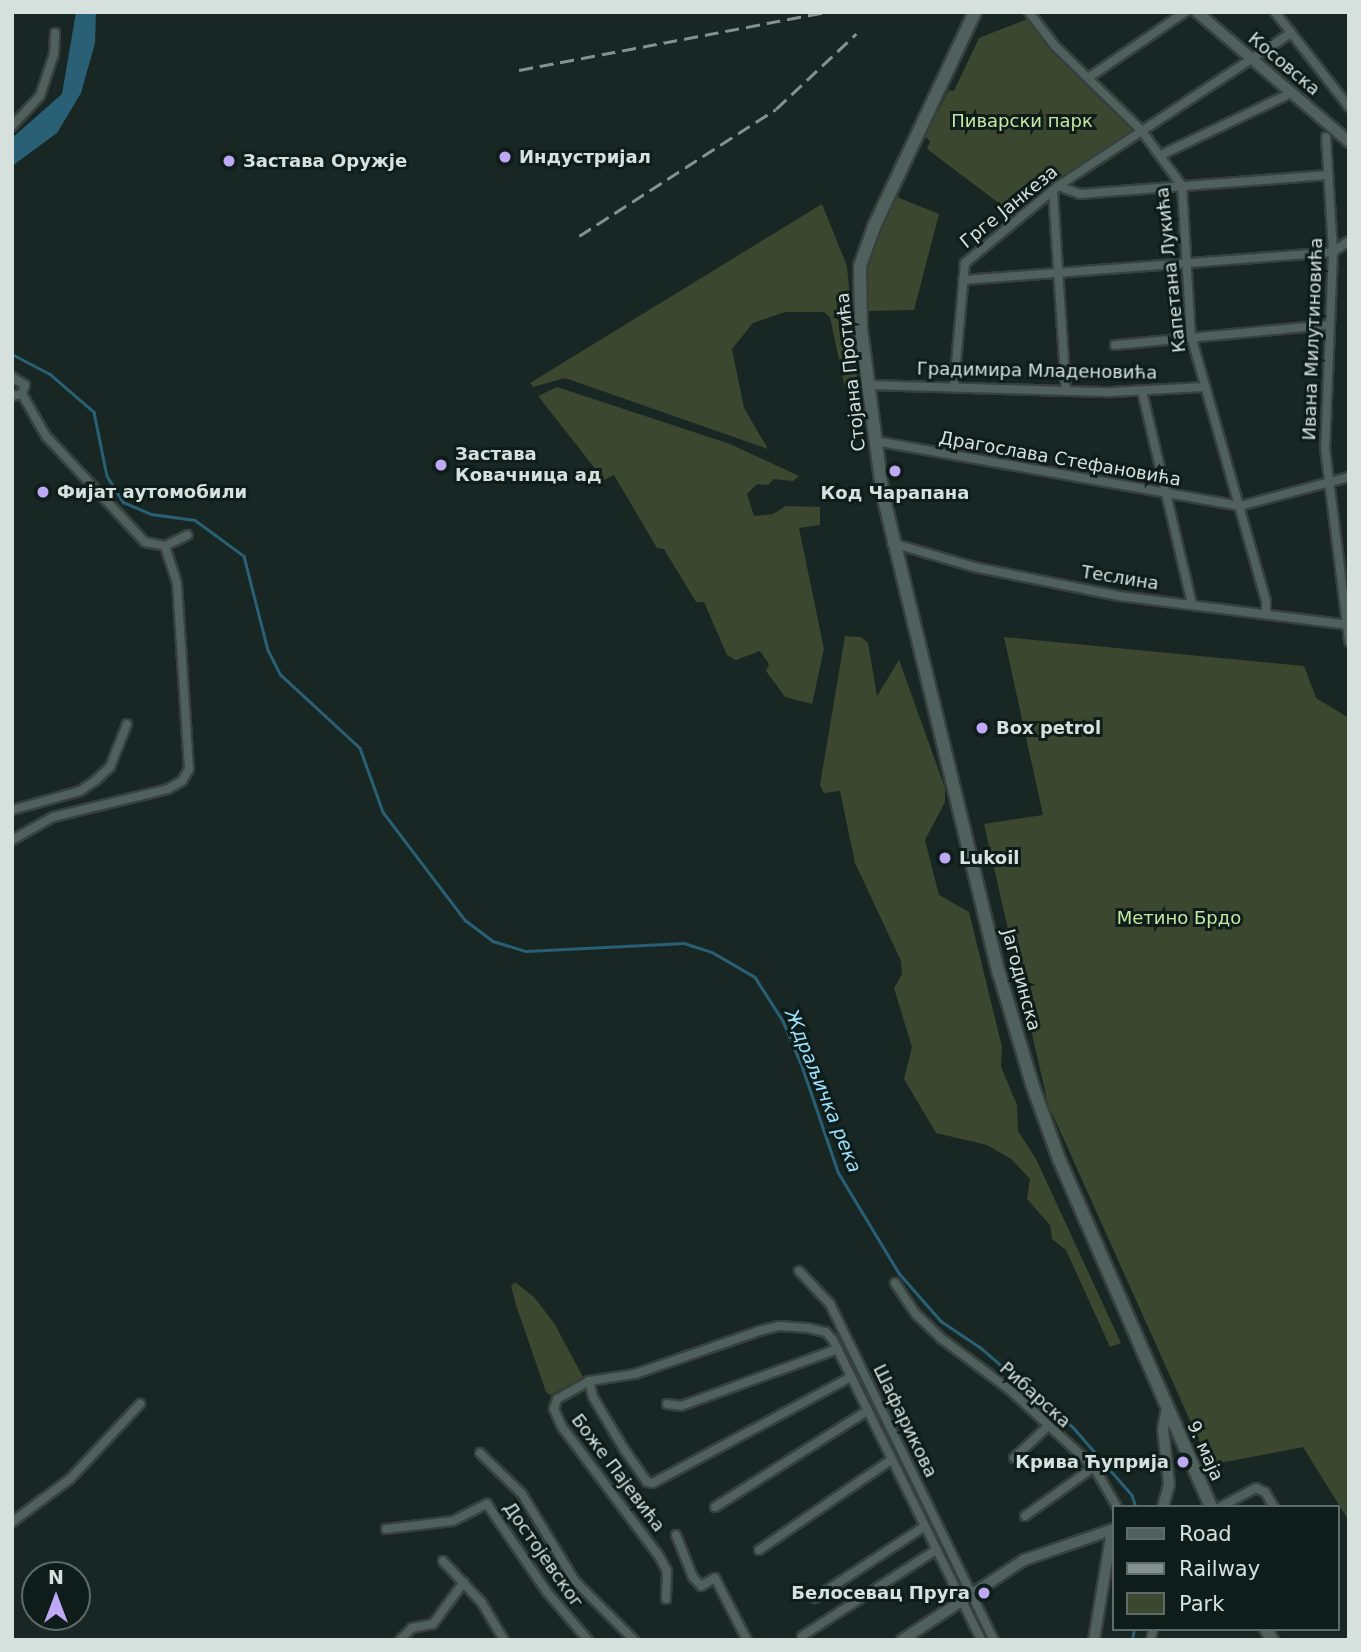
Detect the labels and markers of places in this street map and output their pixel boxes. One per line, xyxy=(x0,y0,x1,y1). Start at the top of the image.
place label: Индустријал xyxy=(519,146,651,168)
marker: Индустријал xyxy=(497,149,513,165)
place label: Застава Оружје xyxy=(243,150,407,172)
marker: Застава Оружје xyxy=(221,153,237,169)
place label: Застава Ковачница ад xyxy=(455,444,601,486)
marker: Застава Ковачница ад xyxy=(433,457,449,473)
marker: Код Чарапана xyxy=(887,463,903,479)
place label: Фијат аутомобили xyxy=(57,481,247,503)
place label: Код Чарапана xyxy=(821,482,969,504)
marker: Фијат аутомобили xyxy=(35,484,51,500)
place label: Box petrol xyxy=(996,717,1101,739)
marker: Box petrol xyxy=(974,720,990,736)
place label: Lukoil xyxy=(959,847,1019,869)
marker: Lukoil xyxy=(937,850,953,866)
place label: Крива Ћуприја xyxy=(1015,1451,1169,1473)
marker: Крива Ћуприја xyxy=(1175,1454,1191,1470)
place label: Белосевац Пруга xyxy=(791,1582,970,1604)
marker: Белосевац Пруга xyxy=(976,1585,992,1601)

